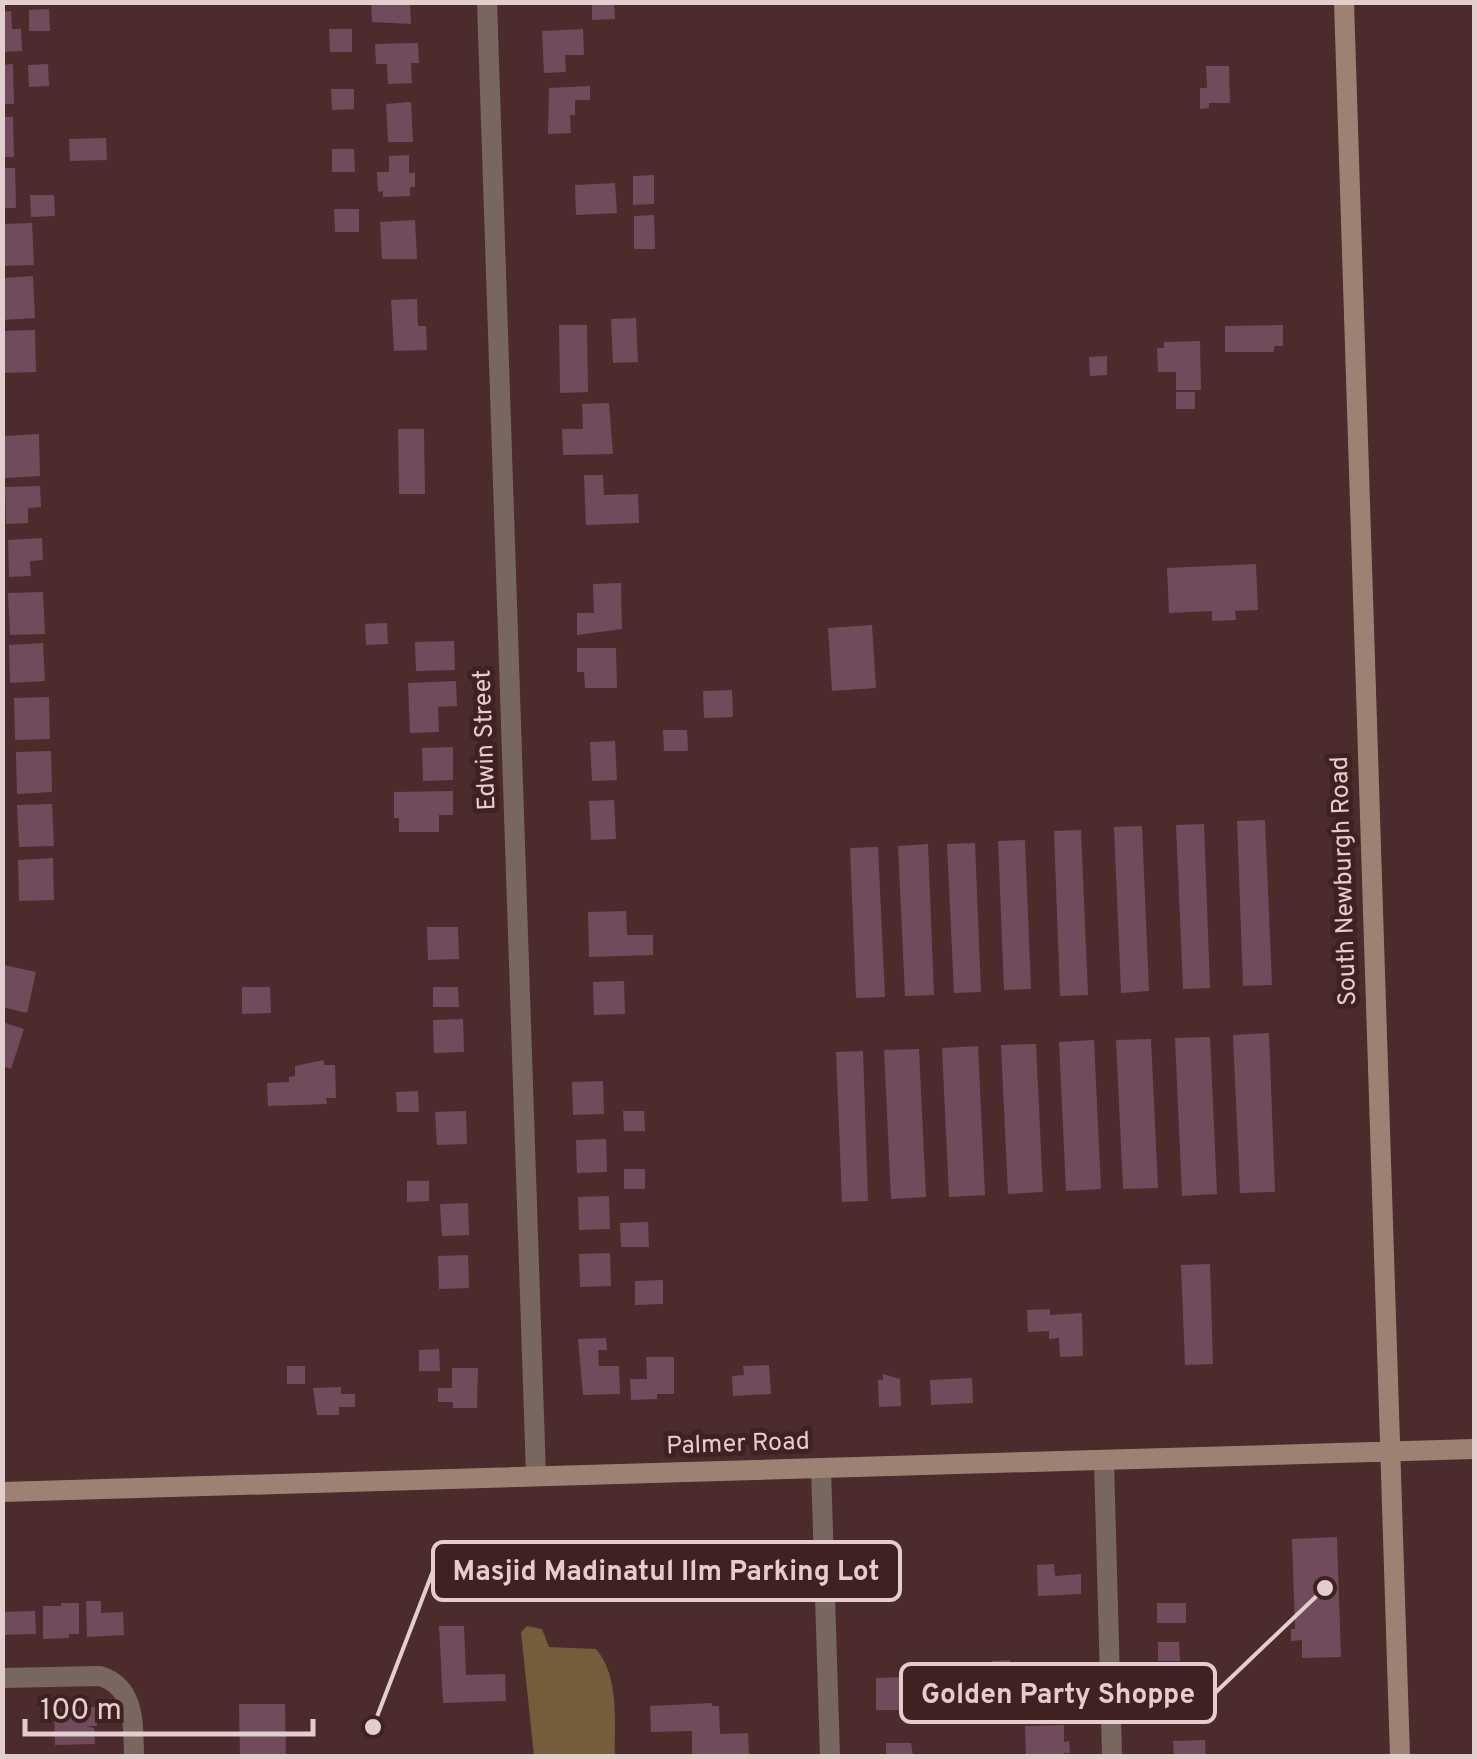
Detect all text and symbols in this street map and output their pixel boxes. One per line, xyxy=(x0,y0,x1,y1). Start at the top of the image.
street label: Edwin Street xyxy=(468,669,504,811)
street label: South Newburgh Road xyxy=(1325,756,1365,1006)
street label: Palmer Road xyxy=(666,1427,810,1463)
callout: Masjid Madinatul Ilm Parking Lot xyxy=(433,1542,900,1600)
text: Masjid Madinatul Ilm Parking Lot xyxy=(453,1555,879,1591)
callout: Golden Party Shoppe xyxy=(901,1664,1215,1722)
scale bar xyxy=(25,1674,312,1736)
text: Golden Party Shoppe xyxy=(921,1678,1195,1714)
text: 100 m xyxy=(40,1693,122,1730)

